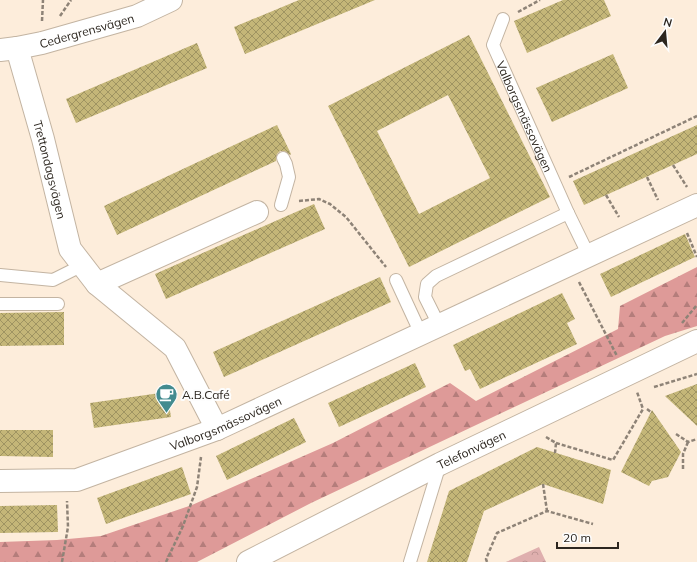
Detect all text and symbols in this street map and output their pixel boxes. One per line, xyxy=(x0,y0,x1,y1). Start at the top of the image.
street label: Cedergrensvägen xyxy=(38,10,136,51)
north arrow xyxy=(645,12,685,52)
text: N xyxy=(662,15,674,30)
street label: Valborgsmässovägen xyxy=(494,58,556,174)
street label: Trettondagsvägen xyxy=(31,118,70,220)
cafe icon: A.B.Café xyxy=(153,381,179,414)
place label: A.B.Café xyxy=(182,387,230,402)
street label: Valborgsmässovägen xyxy=(167,393,284,453)
street label: Telefonvägen xyxy=(434,426,508,472)
scale bar xyxy=(557,524,618,550)
text: 20 m xyxy=(563,530,591,545)

